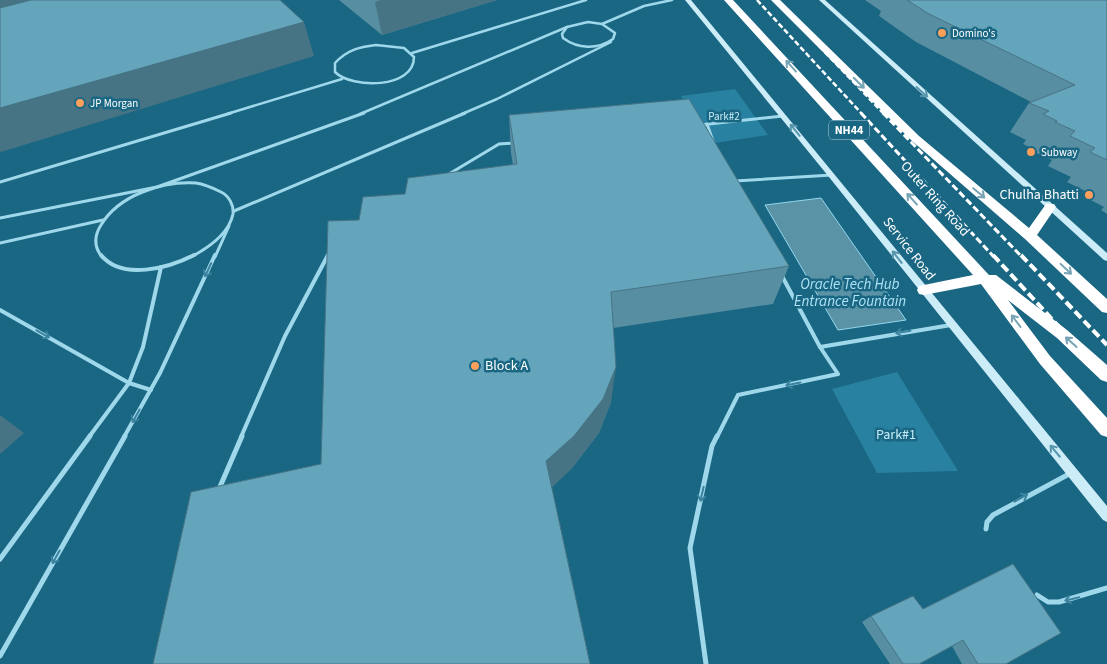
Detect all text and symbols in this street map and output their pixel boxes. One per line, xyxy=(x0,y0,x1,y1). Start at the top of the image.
place label: Domino's xyxy=(952,26,996,41)
marker: Domino's xyxy=(936,27,948,39)
one-way arrow xyxy=(785,60,796,73)
one-way arrow xyxy=(853,77,866,89)
one-way arrow xyxy=(916,87,929,98)
place label: JP Morgan xyxy=(90,96,138,111)
marker: JP Morgan xyxy=(74,97,86,109)
park label: Park#2 xyxy=(708,109,740,124)
road number: NH44 xyxy=(829,120,869,140)
one-way arrow xyxy=(790,124,801,137)
place label: Subway xyxy=(1041,145,1077,160)
marker: Subway xyxy=(1025,146,1037,158)
street label: Outer Ring Road xyxy=(896,157,974,241)
place label: Chulha Bhatti xyxy=(999,185,1079,205)
one-way arrow xyxy=(973,187,986,198)
marker: Chulha Bhatti xyxy=(1083,189,1095,201)
one-way arrow xyxy=(906,193,918,206)
street label: Service Road xyxy=(878,213,940,285)
one-way arrow xyxy=(892,251,903,264)
one-way arrow xyxy=(203,262,213,277)
one-way arrow xyxy=(1059,263,1072,275)
water label: Oracle Tech Hub Entrance Fountain xyxy=(794,274,906,312)
one-way arrow xyxy=(1010,315,1021,328)
one-way arrow xyxy=(895,328,911,338)
one-way arrow xyxy=(35,329,50,339)
one-way arrow xyxy=(1065,336,1078,348)
place label: Block A xyxy=(485,356,529,376)
marker: Block A xyxy=(469,360,481,372)
one-way arrow xyxy=(785,379,801,389)
one-way arrow xyxy=(131,408,141,423)
park label: Park#1 xyxy=(876,425,916,445)
one-way arrow xyxy=(1050,445,1061,458)
one-way arrow xyxy=(697,486,706,502)
one-way arrow xyxy=(1013,493,1028,502)
one-way arrow xyxy=(51,550,61,565)
one-way arrow xyxy=(1064,595,1080,604)

